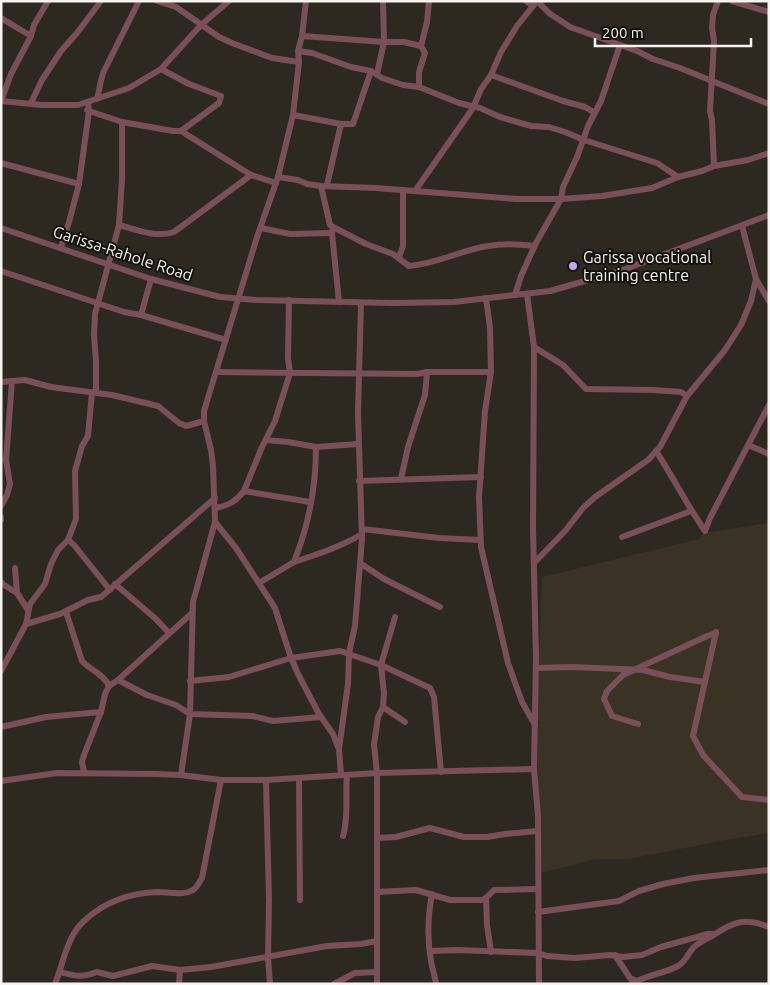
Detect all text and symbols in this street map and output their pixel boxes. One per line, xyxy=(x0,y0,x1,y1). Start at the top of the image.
scale bar xyxy=(595,15,751,47)
text: 200 m xyxy=(602,24,644,41)
street label: Garissa-Rahole Road xyxy=(51,222,195,284)
place label: Garissa vocational training centre xyxy=(583,248,711,284)
marker: Garissa vocational training centre xyxy=(567,260,579,272)

